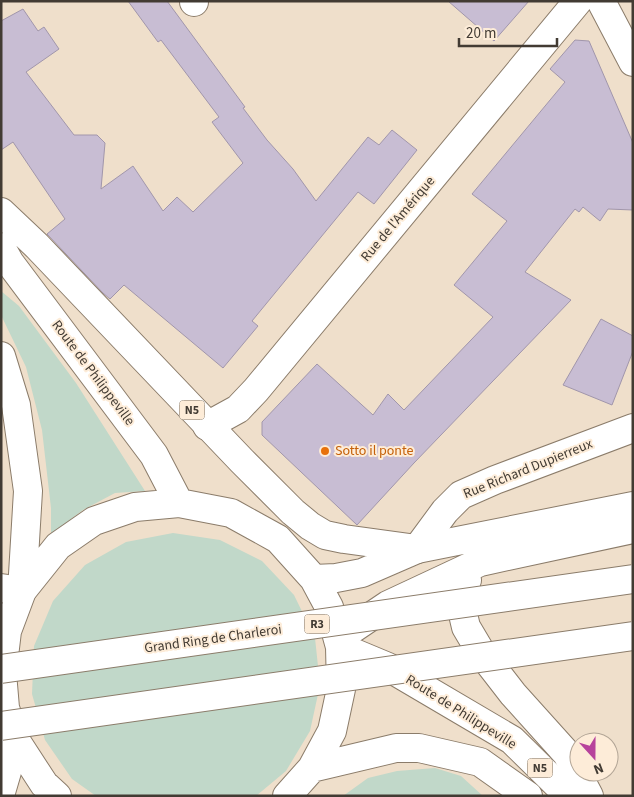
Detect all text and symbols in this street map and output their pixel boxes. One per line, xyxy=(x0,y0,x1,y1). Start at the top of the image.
scale bar xyxy=(459,15,556,47)
text: 20 m xyxy=(466,23,496,44)
street label: Rue de l'Amérique xyxy=(356,172,440,266)
street label: Route de Philippeville xyxy=(47,316,139,430)
road number: N5 xyxy=(180,400,204,420)
street label: Rue Richard Dupierreux xyxy=(460,434,596,504)
place label: Sotto il ponte xyxy=(335,441,414,461)
marker: Sotto il ponte xyxy=(319,445,331,457)
road number: R3 xyxy=(304,614,330,634)
street label: Grand Ring de Charleroi xyxy=(143,619,283,659)
street label: Route de Philippeville xyxy=(402,670,520,754)
north arrow xyxy=(569,732,619,782)
text: N xyxy=(590,757,606,779)
road number: N5 xyxy=(528,758,552,778)

